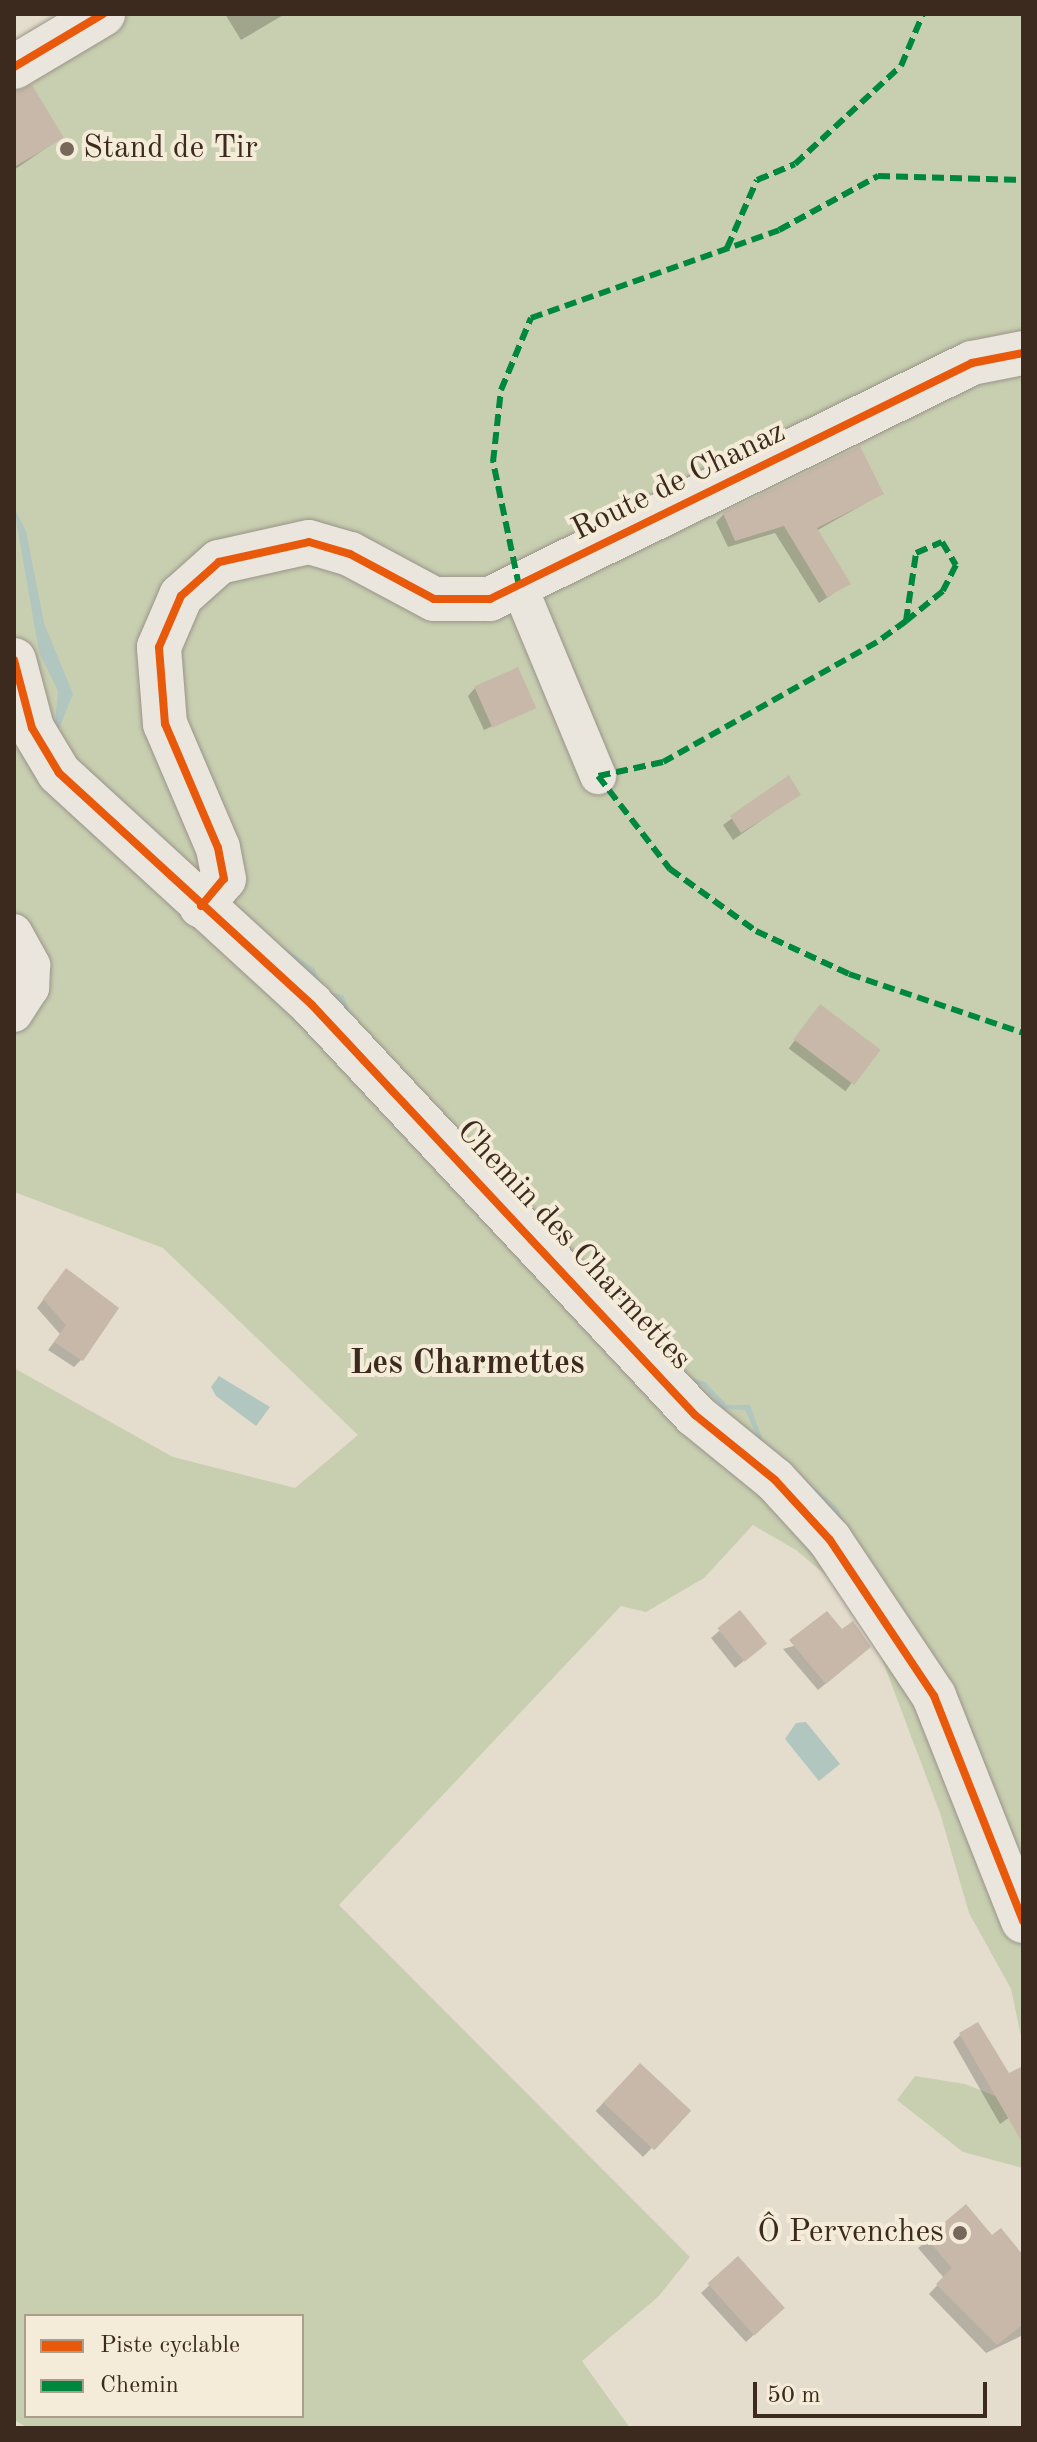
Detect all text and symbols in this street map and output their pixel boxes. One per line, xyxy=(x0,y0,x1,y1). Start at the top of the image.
place label: Stand de Tir xyxy=(83,130,258,168)
marker: Stand de Tir xyxy=(58,140,76,158)
street label: Route de Chanaz xyxy=(566,414,792,550)
street label: Chemin des Charmettes xyxy=(447,1113,699,1379)
district label: Les Charmettes xyxy=(349,1345,585,1385)
place label: Ô Pervenches xyxy=(757,2214,944,2252)
marker: Ô Pervenches xyxy=(951,2224,969,2242)
legend xyxy=(24,2314,304,2418)
text: Piste cyclable xyxy=(100,2334,240,2358)
scale bar xyxy=(757,2366,991,2416)
text: Chemin xyxy=(100,2374,179,2398)
text: 50 m xyxy=(767,2384,821,2408)

